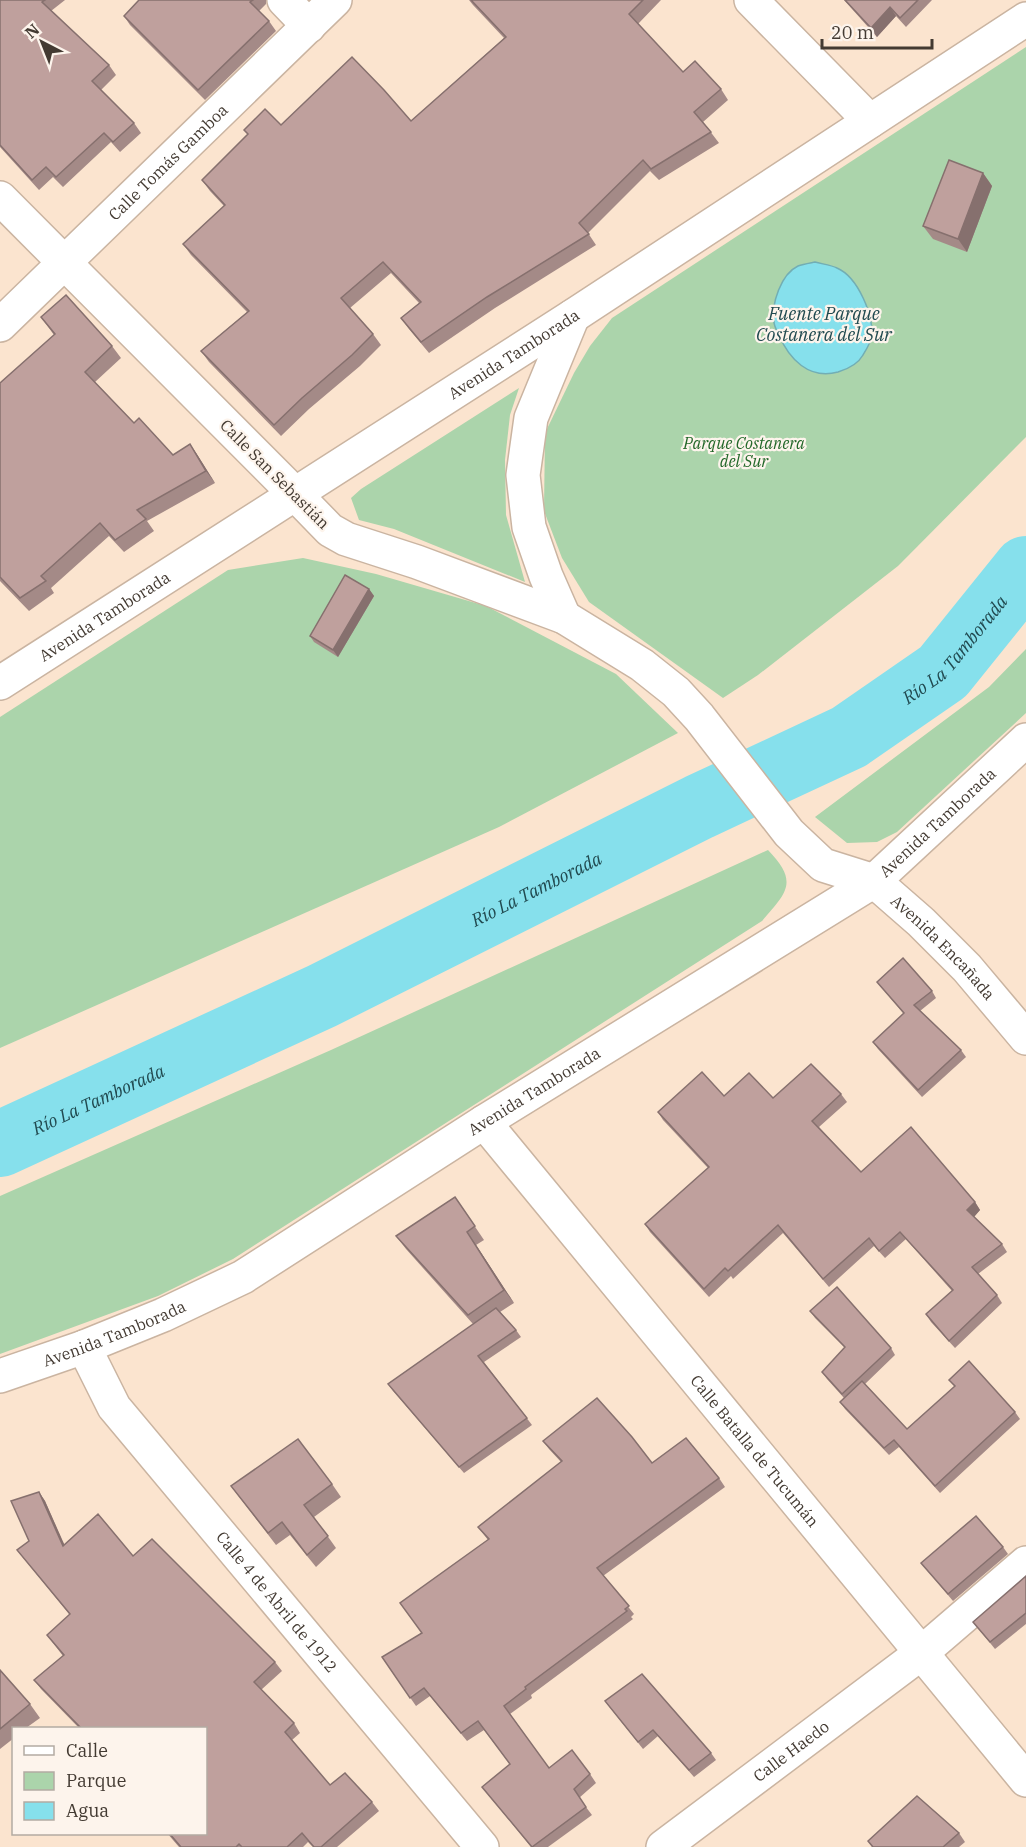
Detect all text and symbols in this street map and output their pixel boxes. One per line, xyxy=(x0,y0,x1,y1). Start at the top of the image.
north arrow xyxy=(12,12,72,72)
scale bar xyxy=(822,12,932,50)
text: N xyxy=(21,19,43,43)
text: 20 m xyxy=(831,21,874,44)
street label: Calle Tomás Gamboa xyxy=(104,100,232,224)
water label: Fuente Parque Costanera del Sur xyxy=(756,302,893,346)
street label: Avenida Tamborada xyxy=(444,304,583,403)
street label: Calle San Sebastián xyxy=(216,415,334,533)
park label: Parque Costanera del Sur xyxy=(682,433,805,471)
street label: Avenida Tamborada xyxy=(35,567,174,666)
water label: Río La Tamborada xyxy=(897,590,1012,709)
street label: Avenida Tamborada xyxy=(875,763,1000,881)
water label: Río La Tamborada xyxy=(466,846,606,931)
street label: Avenida Encañada xyxy=(887,891,1000,1004)
street label: Avenida Tamborada xyxy=(464,1043,604,1140)
water label: Río La Tamborada xyxy=(27,1058,168,1140)
street label: Avenida Tamborada xyxy=(40,1296,189,1370)
street label: Calle Batalla de Tucumán xyxy=(686,1371,823,1531)
street label: Calle 4 de Abril de 1912 xyxy=(212,1527,342,1676)
street label: Calle Haedo xyxy=(749,1716,833,1786)
legend xyxy=(12,1727,207,1835)
text: Calle xyxy=(66,1739,108,1762)
text: Parque xyxy=(66,1769,126,1792)
text: Agua xyxy=(66,1799,109,1822)

